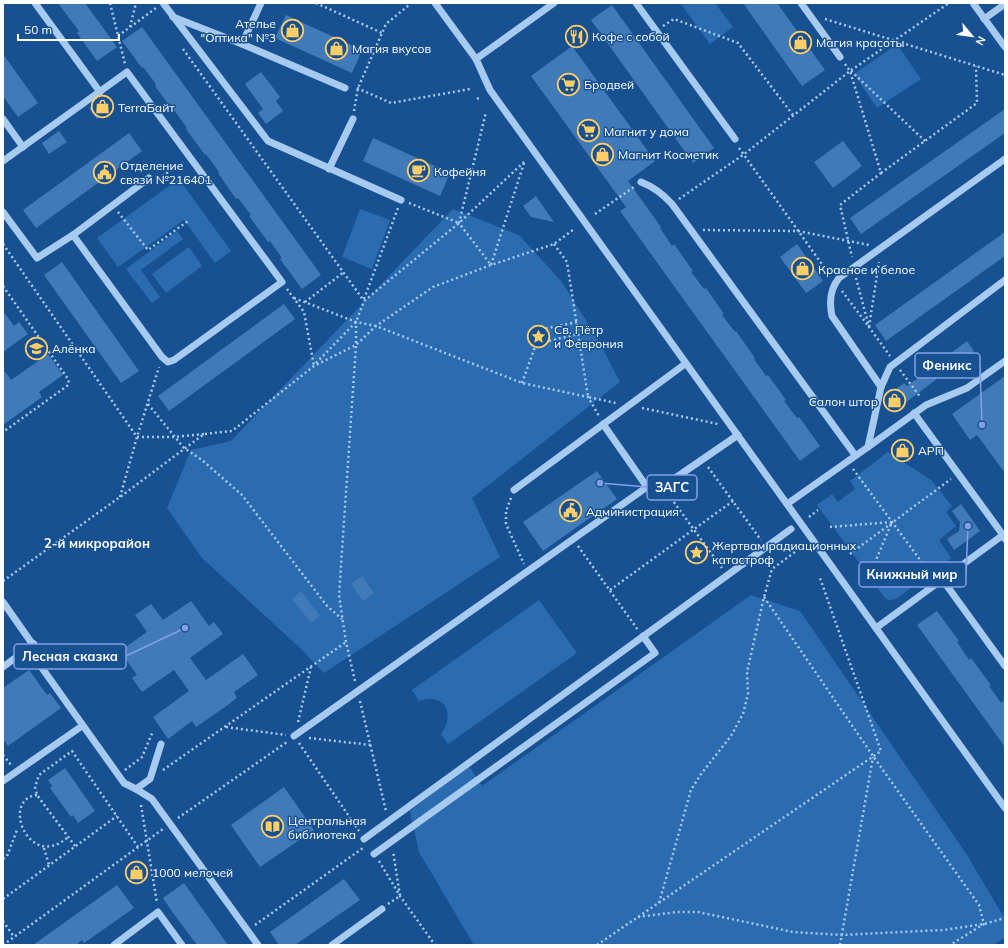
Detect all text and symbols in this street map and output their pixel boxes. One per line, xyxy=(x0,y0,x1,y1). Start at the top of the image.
scale bar xyxy=(18,16,119,42)
place label: Ателье "Оптика" №3 xyxy=(200,16,276,45)
north arrow xyxy=(952,16,992,56)
shop icon: Ателье "Оптика" №3 xyxy=(279,17,305,43)
text: 50 m xyxy=(24,22,52,37)
restaurant icon: Кофе с собой xyxy=(563,23,589,49)
place label: Кофе с собой xyxy=(592,29,670,44)
shop icon: Магия красоты xyxy=(787,29,813,55)
text: N xyxy=(973,34,989,48)
shop icon: Магия вкусов xyxy=(323,35,349,61)
place label: Магия красоты xyxy=(816,35,904,50)
place label: Магия вкусов xyxy=(352,41,431,56)
supermarket icon: Бродвей xyxy=(555,71,581,97)
place label: Бродвей xyxy=(584,77,634,92)
shop icon: TerraБайт xyxy=(89,94,115,120)
place label: TerraБайт xyxy=(118,100,175,115)
supermarket icon: Магнит у дома xyxy=(575,118,601,144)
place label: Магнит у дома xyxy=(604,124,689,139)
shop icon: Магнит Косметик xyxy=(590,141,616,167)
place label: Магнит Косметик xyxy=(618,147,719,162)
place label: Отделение связи №216401 xyxy=(120,158,212,187)
cafe icon: Кофейня xyxy=(406,158,432,184)
public building icon: Отделение связи №216401 xyxy=(91,159,117,185)
place label: Кофейня xyxy=(434,164,486,179)
shop icon: Красное и белое xyxy=(789,256,815,282)
place label: Красное и белое xyxy=(818,262,915,277)
place label: Св. Пётр и Феврония xyxy=(554,322,623,351)
place icon: Св. Пётр и Феврония xyxy=(525,323,551,349)
school or university icon: Алёнка xyxy=(23,335,49,361)
place label: Алёнка xyxy=(52,341,95,356)
callout: Феникс xyxy=(915,353,980,378)
text: Феникс xyxy=(922,357,972,373)
shop icon: Салон штор xyxy=(881,388,907,414)
place label: Салон штор xyxy=(809,394,878,409)
shop icon: АРП xyxy=(890,437,916,463)
place label: АРП xyxy=(918,443,944,458)
callout: ЗАГС xyxy=(647,475,697,500)
text: ЗАГС xyxy=(655,479,689,495)
public building icon: Администрация xyxy=(557,498,583,524)
place label: Администрация xyxy=(586,504,679,519)
district label: 2-й микрорайон xyxy=(44,535,150,551)
place label: Жертвам радиационных катастроф xyxy=(712,538,857,567)
place icon: Жертвам радиационных катастроф xyxy=(684,539,710,565)
callout: Книжный мир xyxy=(859,562,966,587)
text: Книжный мир xyxy=(866,566,958,582)
callout: Лесная сказка xyxy=(14,644,126,669)
text: Лесная сказка xyxy=(22,648,118,664)
place label: Центральная библиотека xyxy=(288,813,366,842)
library icon: Центральная библиотека xyxy=(259,814,285,840)
shop icon: 1000 мелочей xyxy=(124,859,150,885)
place label: 1000 мелочей xyxy=(152,865,233,880)

